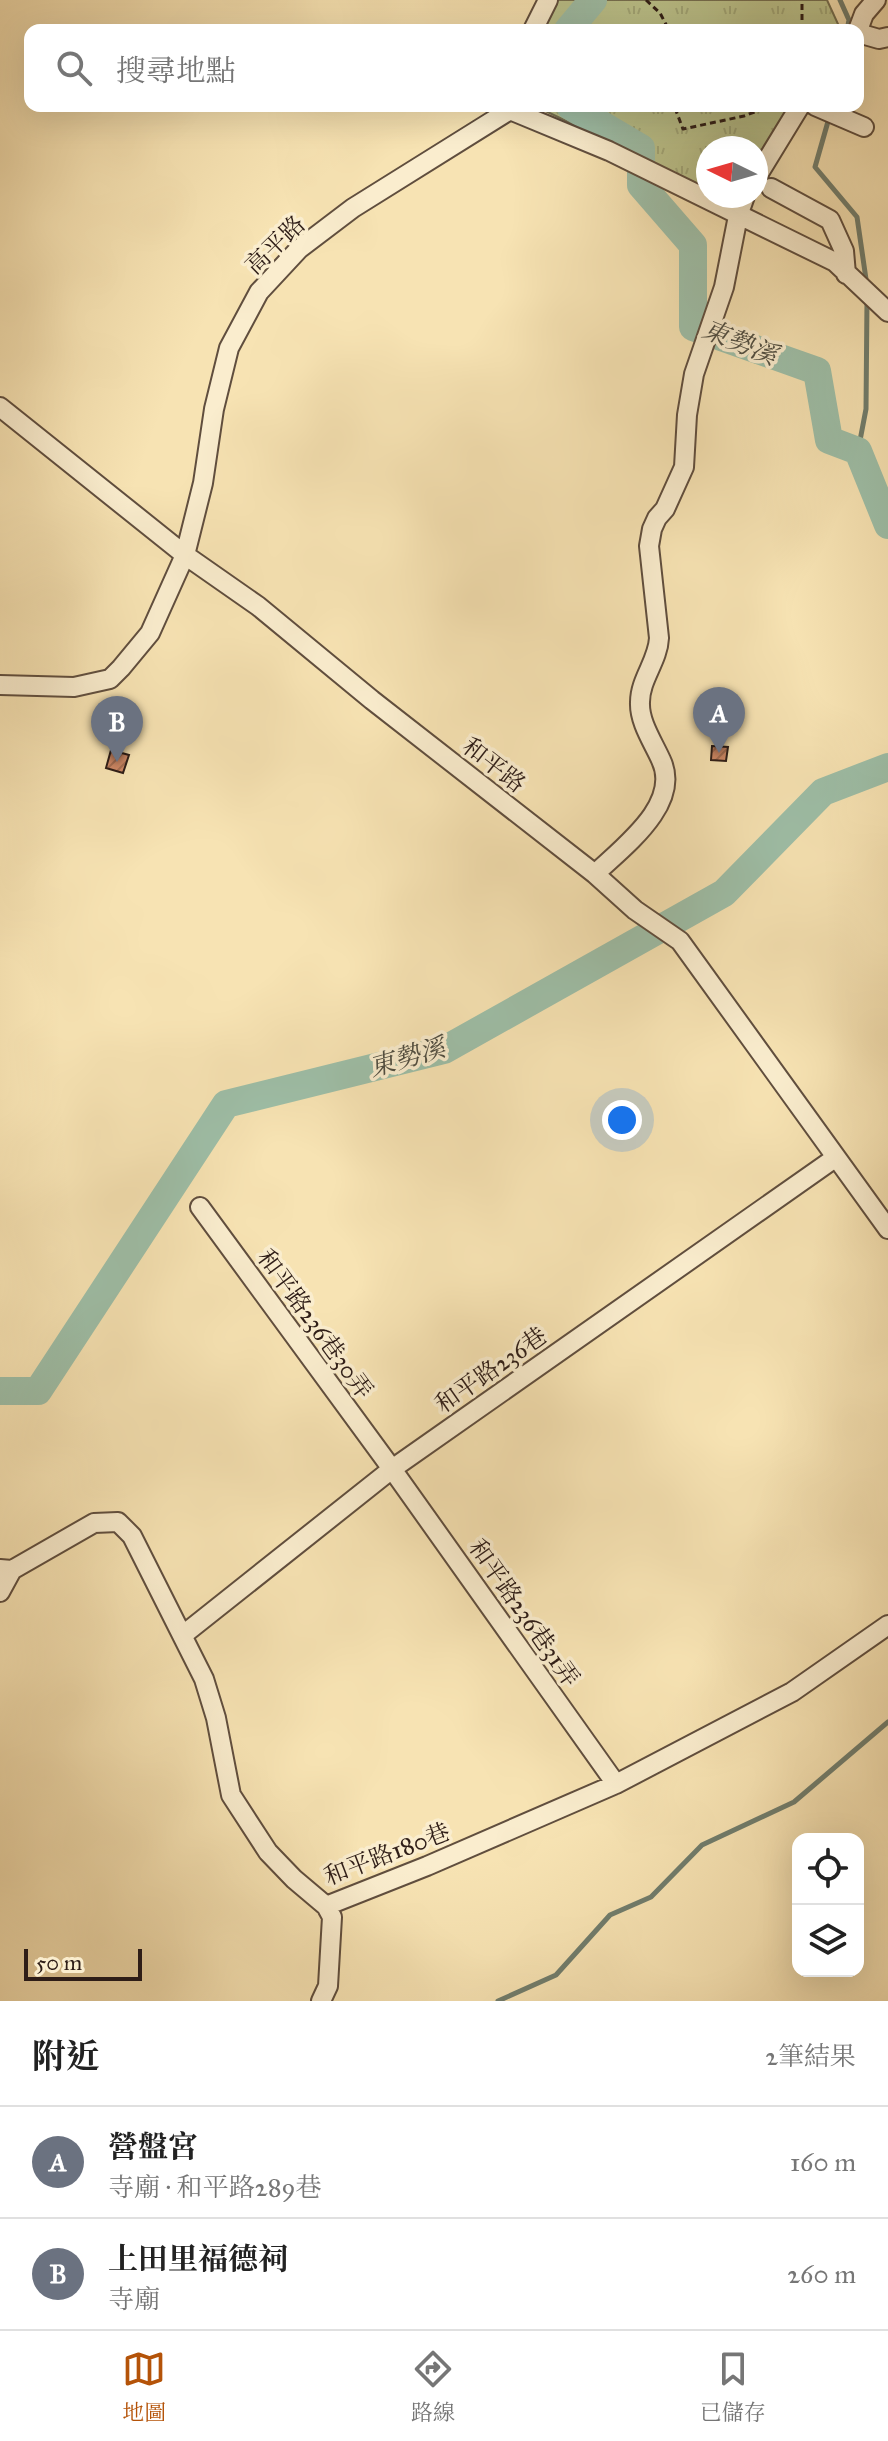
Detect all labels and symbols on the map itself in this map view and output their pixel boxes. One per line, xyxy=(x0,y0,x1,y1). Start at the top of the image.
north arrow xyxy=(696,136,768,208)
street label: 高平路 xyxy=(239,209,311,281)
water label: 東勢溪 xyxy=(698,313,785,373)
pin: A xyxy=(693,687,745,753)
pin: B xyxy=(91,696,143,762)
street label: 和平路 xyxy=(456,731,532,799)
water label: 東勢溪 xyxy=(365,1030,452,1083)
your location xyxy=(602,1100,642,1140)
street label: 和平路236巷30弄 xyxy=(251,1243,379,1405)
street label: 和平路236巷 xyxy=(429,1321,553,1419)
street label: 和平路236巷31弄 xyxy=(462,1534,586,1692)
street label: 和平路180巷 xyxy=(320,1816,454,1892)
scale bar xyxy=(24,1945,142,1981)

